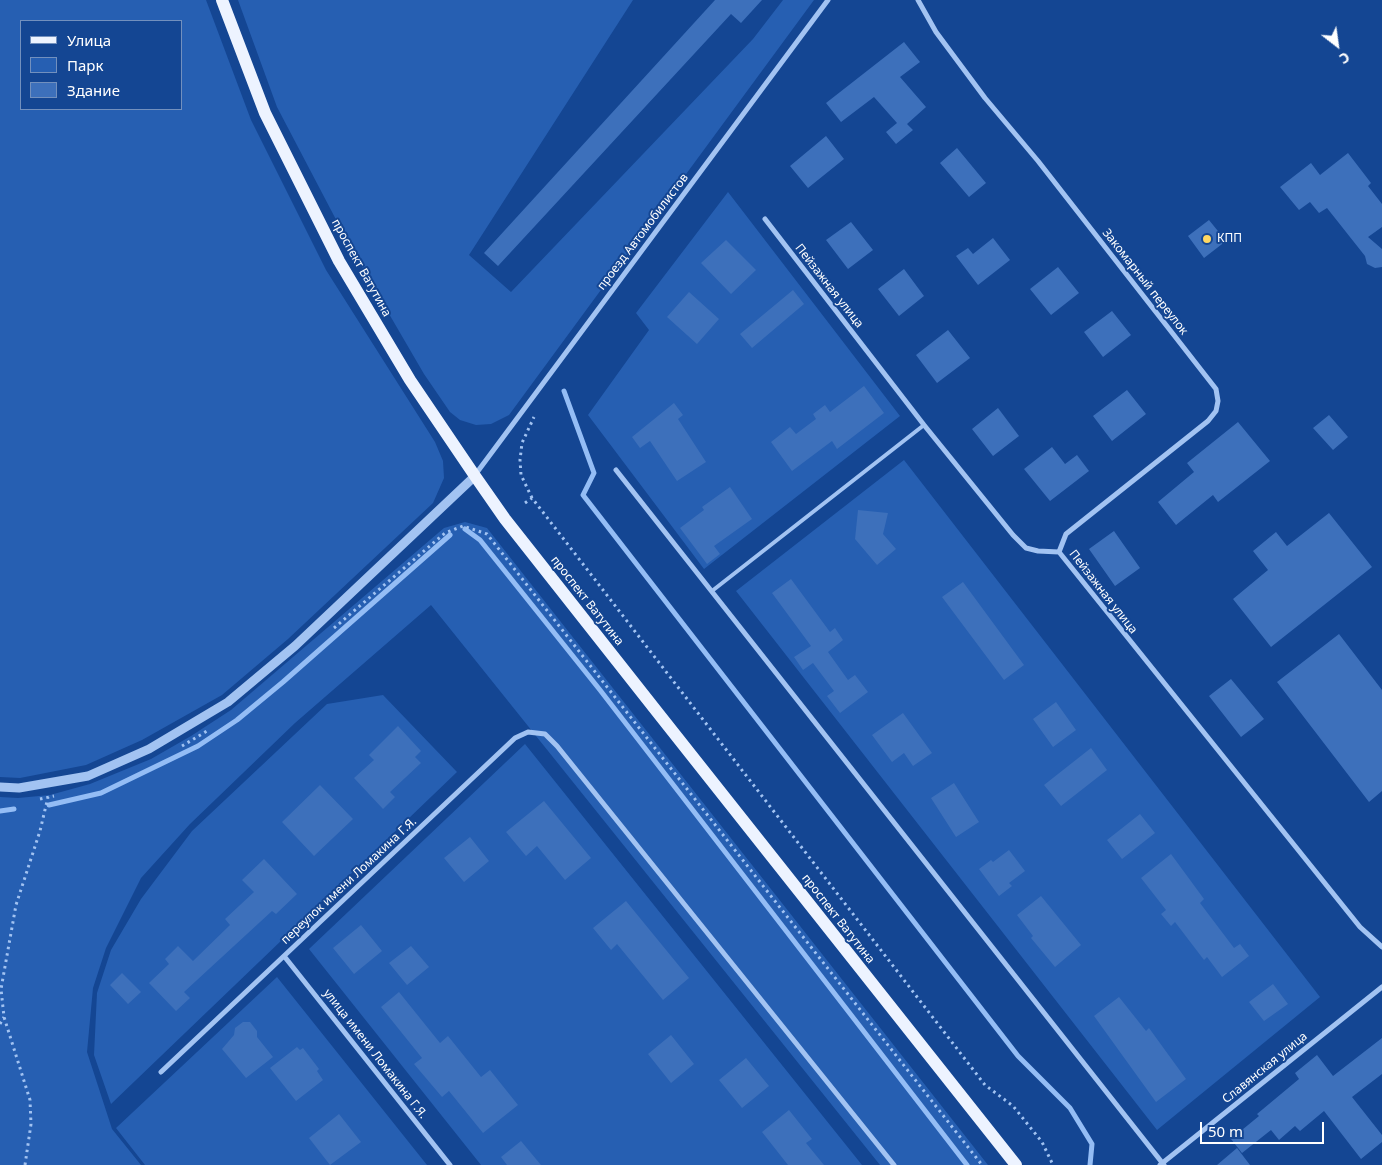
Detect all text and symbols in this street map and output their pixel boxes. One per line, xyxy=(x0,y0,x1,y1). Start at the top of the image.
legend xyxy=(20,20,182,110)
north arrow xyxy=(1312,20,1362,70)
text: Улица xyxy=(67,30,111,50)
text: С xyxy=(1336,48,1353,69)
text: Парк xyxy=(67,55,103,75)
text: Здание xyxy=(67,80,120,100)
street label: проезд Автомобилистов xyxy=(594,171,692,293)
street label: проспект Ватутина xyxy=(328,217,394,319)
street label: Закомарный переулок xyxy=(1099,226,1191,338)
place label: КПП xyxy=(1217,232,1242,246)
marker: КПП xyxy=(1201,233,1213,245)
street label: Пейзажная улица xyxy=(792,241,866,331)
street label: Пейзажная улица xyxy=(1066,547,1140,637)
street label: проспект Ватутина xyxy=(548,553,626,649)
street label: переулок имени Ломакина Г.Я. xyxy=(278,814,420,948)
street label: проспект Ватутина xyxy=(799,871,877,967)
street label: улица имени Ломакина Г.Я. xyxy=(320,986,430,1122)
street label: Славянская улица xyxy=(1220,1029,1310,1107)
scale bar xyxy=(1202,1112,1326,1144)
text: 50 m xyxy=(1208,1121,1243,1141)

